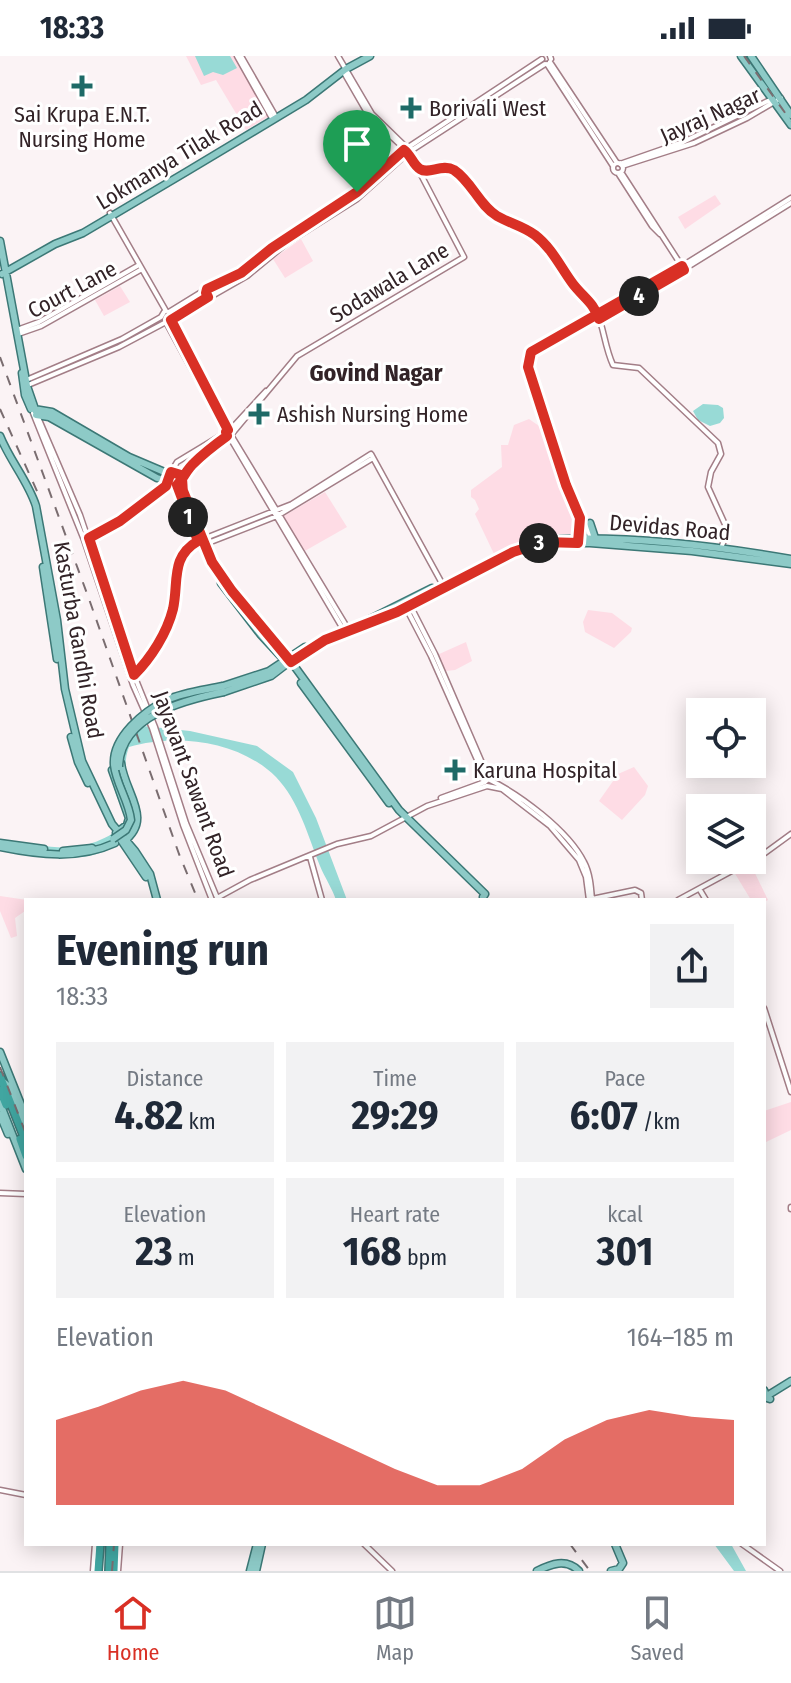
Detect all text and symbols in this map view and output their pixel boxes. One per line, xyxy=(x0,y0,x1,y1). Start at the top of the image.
text: 18:33 xyxy=(40,10,104,46)
marker: Sai Krupa E.N.T. Nursing Home xyxy=(71,75,93,97)
street label: Jayraj Nagar xyxy=(656,81,765,150)
street label: Lokmanya Tilak Road xyxy=(91,95,267,216)
place label: Borivali West xyxy=(429,95,547,122)
marker: Borivali West xyxy=(400,97,422,119)
place label: Sai Krupa E.N.T. Nursing Home xyxy=(14,101,150,153)
pin xyxy=(323,110,391,192)
icon: arrive xyxy=(335,122,379,166)
street label: Sodawala Lane xyxy=(325,236,454,329)
street label: Court Lane xyxy=(23,255,121,324)
pin: 4 xyxy=(619,276,659,316)
text: 4 xyxy=(633,282,645,309)
district label: Govind Nagar xyxy=(309,359,443,387)
place label: Ashish Nursing Home xyxy=(277,401,468,428)
marker: Ashish Nursing Home xyxy=(248,403,270,425)
pin: 1 xyxy=(168,497,208,537)
text: 1 xyxy=(183,503,193,530)
street label: Devidas Road xyxy=(608,509,732,546)
pin: 3 xyxy=(519,523,559,563)
text: 3 xyxy=(534,529,544,556)
street label: Kasturba Gandhi Road xyxy=(48,539,109,741)
street label: Jayavant Sawant Road xyxy=(147,687,240,881)
map controls xyxy=(686,698,766,874)
button: locate xyxy=(686,698,766,778)
place label: Karuna Hospital xyxy=(473,757,617,784)
marker: Karuna Hospital xyxy=(444,759,466,781)
button: layers xyxy=(686,794,766,874)
text: Evening run xyxy=(56,924,269,977)
button: share xyxy=(650,924,734,1008)
text: 18:33 xyxy=(56,981,108,1012)
text: Distance xyxy=(126,1065,204,1092)
text: Time xyxy=(373,1065,417,1092)
text: Pace xyxy=(604,1065,646,1092)
text: 4.82 xyxy=(114,1092,183,1140)
text: 29:29 xyxy=(351,1092,439,1140)
text: 6:07 xyxy=(570,1092,638,1140)
text: km xyxy=(183,1108,216,1135)
text: /km xyxy=(638,1108,680,1135)
text: Elevation xyxy=(124,1201,206,1228)
text: Heart rate xyxy=(350,1201,440,1228)
text: kcal xyxy=(607,1201,643,1228)
text: 23 xyxy=(135,1228,173,1276)
text: 168 xyxy=(343,1228,402,1276)
text: 301 xyxy=(597,1228,653,1276)
text: m xyxy=(173,1244,195,1271)
text: bpm xyxy=(402,1244,447,1271)
text: Elevation xyxy=(56,1322,154,1353)
text: 164–185 m xyxy=(627,1322,734,1353)
tab: Home xyxy=(107,1591,159,1666)
tab: Map xyxy=(373,1591,417,1666)
tab: Saved xyxy=(630,1591,684,1666)

